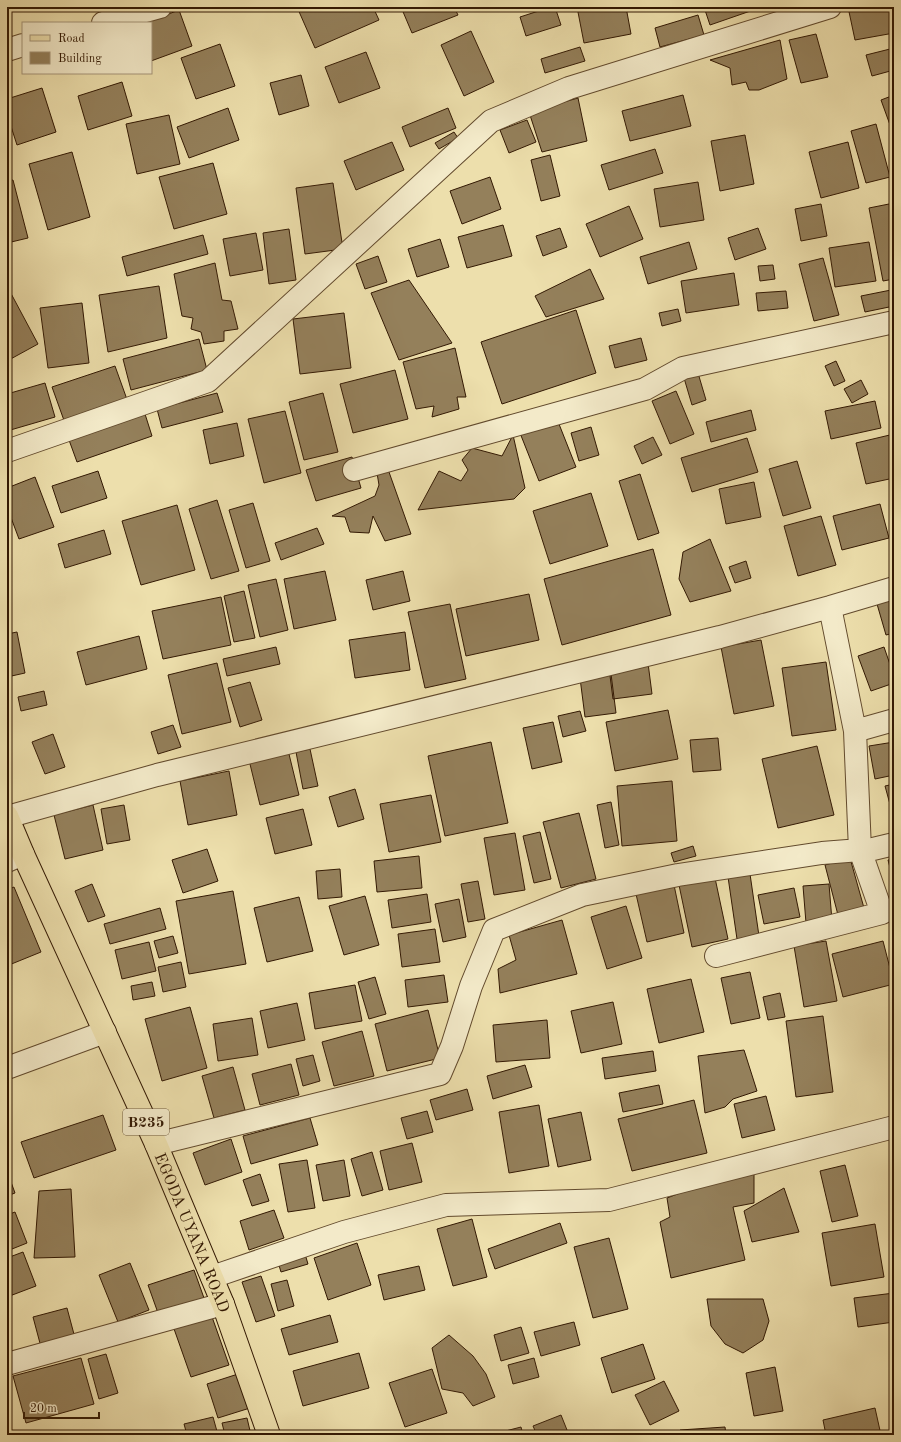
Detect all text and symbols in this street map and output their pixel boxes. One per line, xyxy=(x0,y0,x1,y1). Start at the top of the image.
legend xyxy=(22,22,152,74)
text: Road xyxy=(58,33,85,45)
text: Building xyxy=(58,53,102,65)
road number: B235 xyxy=(123,1109,169,1135)
street label: EGODA UYANA ROAD xyxy=(151,1151,231,1315)
scale bar xyxy=(24,1394,99,1420)
text: 20 m xyxy=(30,1403,57,1415)

